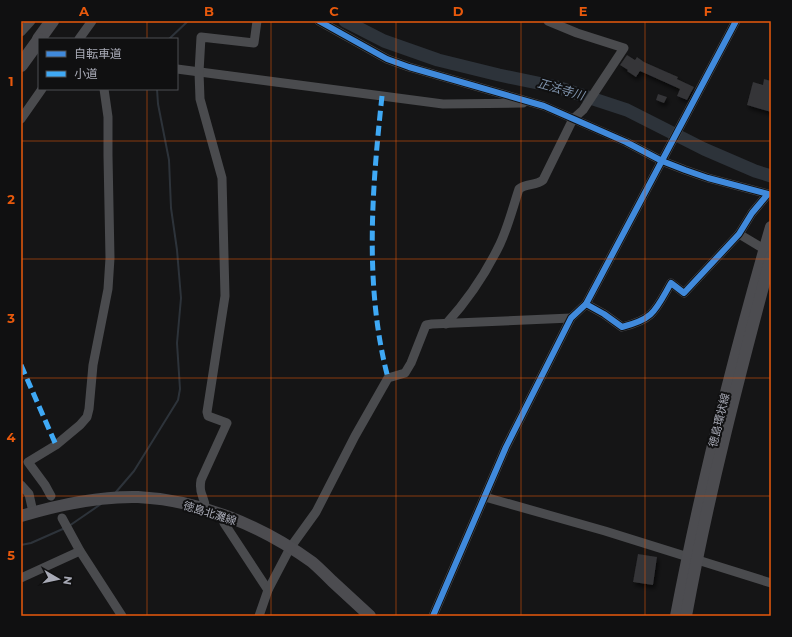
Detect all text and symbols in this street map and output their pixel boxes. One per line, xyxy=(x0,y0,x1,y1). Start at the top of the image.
text: A xyxy=(78,3,90,19)
text: B xyxy=(204,3,214,19)
text: C xyxy=(329,3,339,19)
text: D xyxy=(453,3,464,19)
text: E xyxy=(579,3,588,19)
text: F xyxy=(704,3,712,19)
legend xyxy=(38,38,178,90)
text: 自転車道 xyxy=(74,46,122,61)
text: 小道 xyxy=(74,66,98,81)
text: 1 xyxy=(8,73,14,89)
water label: 正法寺川 xyxy=(536,75,588,103)
text: 2 xyxy=(7,191,15,207)
text: 3 xyxy=(6,310,15,326)
street label: 徳島環状線 xyxy=(706,392,732,448)
text: 4 xyxy=(7,429,16,445)
street label: 徳島北灘線 xyxy=(182,498,238,528)
text: 5 xyxy=(7,547,15,563)
north arrow xyxy=(38,559,78,599)
text: N xyxy=(60,575,75,586)

